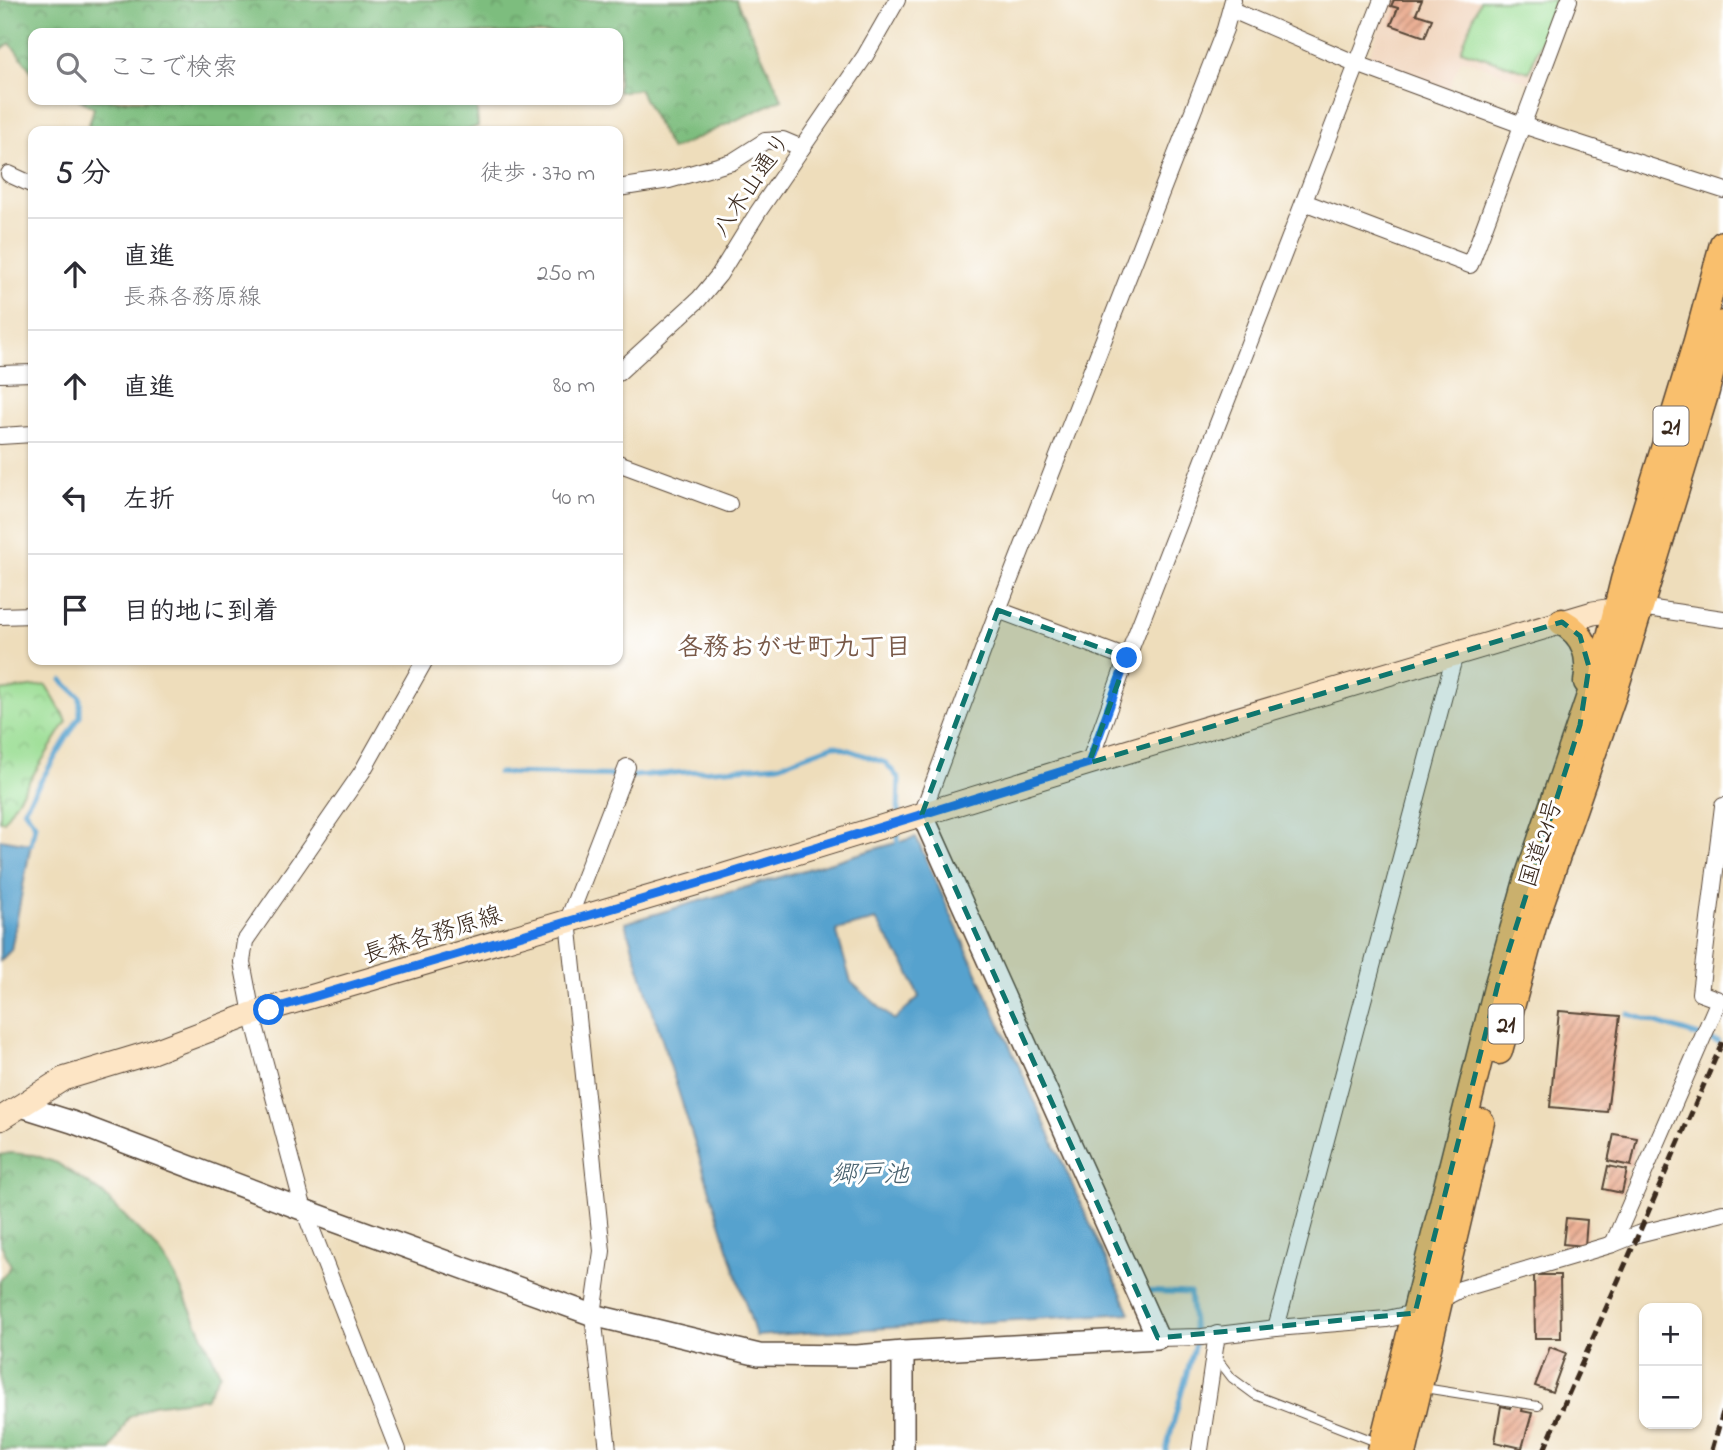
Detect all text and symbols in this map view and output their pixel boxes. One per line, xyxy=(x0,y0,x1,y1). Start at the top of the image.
search box xyxy=(28,28,623,105)
icon: search xyxy=(52,48,90,86)
text: ここで検索 xyxy=(108,50,238,88)
street label: 八木山通り xyxy=(705,126,801,245)
text: 5 分 xyxy=(56,153,111,197)
text: 徒歩 · 370 m xyxy=(480,158,595,191)
text: 直進 xyxy=(123,239,175,277)
icon: ahead xyxy=(56,255,94,293)
text: 250 m xyxy=(537,258,595,291)
text: 長森各務原線 xyxy=(123,282,261,315)
icon: ahead xyxy=(56,367,94,405)
text: 直進 xyxy=(123,370,175,408)
text: 80 m xyxy=(553,370,595,403)
road number: 21 xyxy=(1654,406,1688,446)
icon: left xyxy=(56,479,94,517)
text: 左折 xyxy=(123,482,175,520)
text: 40 m xyxy=(552,482,595,515)
icon: arrive xyxy=(56,591,94,629)
text: 目的地に到着 xyxy=(123,594,279,632)
district label: 各務おがせ町九丁目 xyxy=(677,630,911,668)
route end xyxy=(1111,642,1142,673)
street label: 国道21号 xyxy=(1512,795,1573,893)
street label: 長森各務原線 xyxy=(359,899,507,974)
route start xyxy=(253,994,284,1025)
road number: 21 xyxy=(1488,1004,1524,1044)
water label: 郷戸池 xyxy=(831,1157,910,1195)
map controls xyxy=(1639,1303,1702,1429)
button: + xyxy=(1639,1303,1702,1366)
button: − xyxy=(1639,1366,1702,1429)

